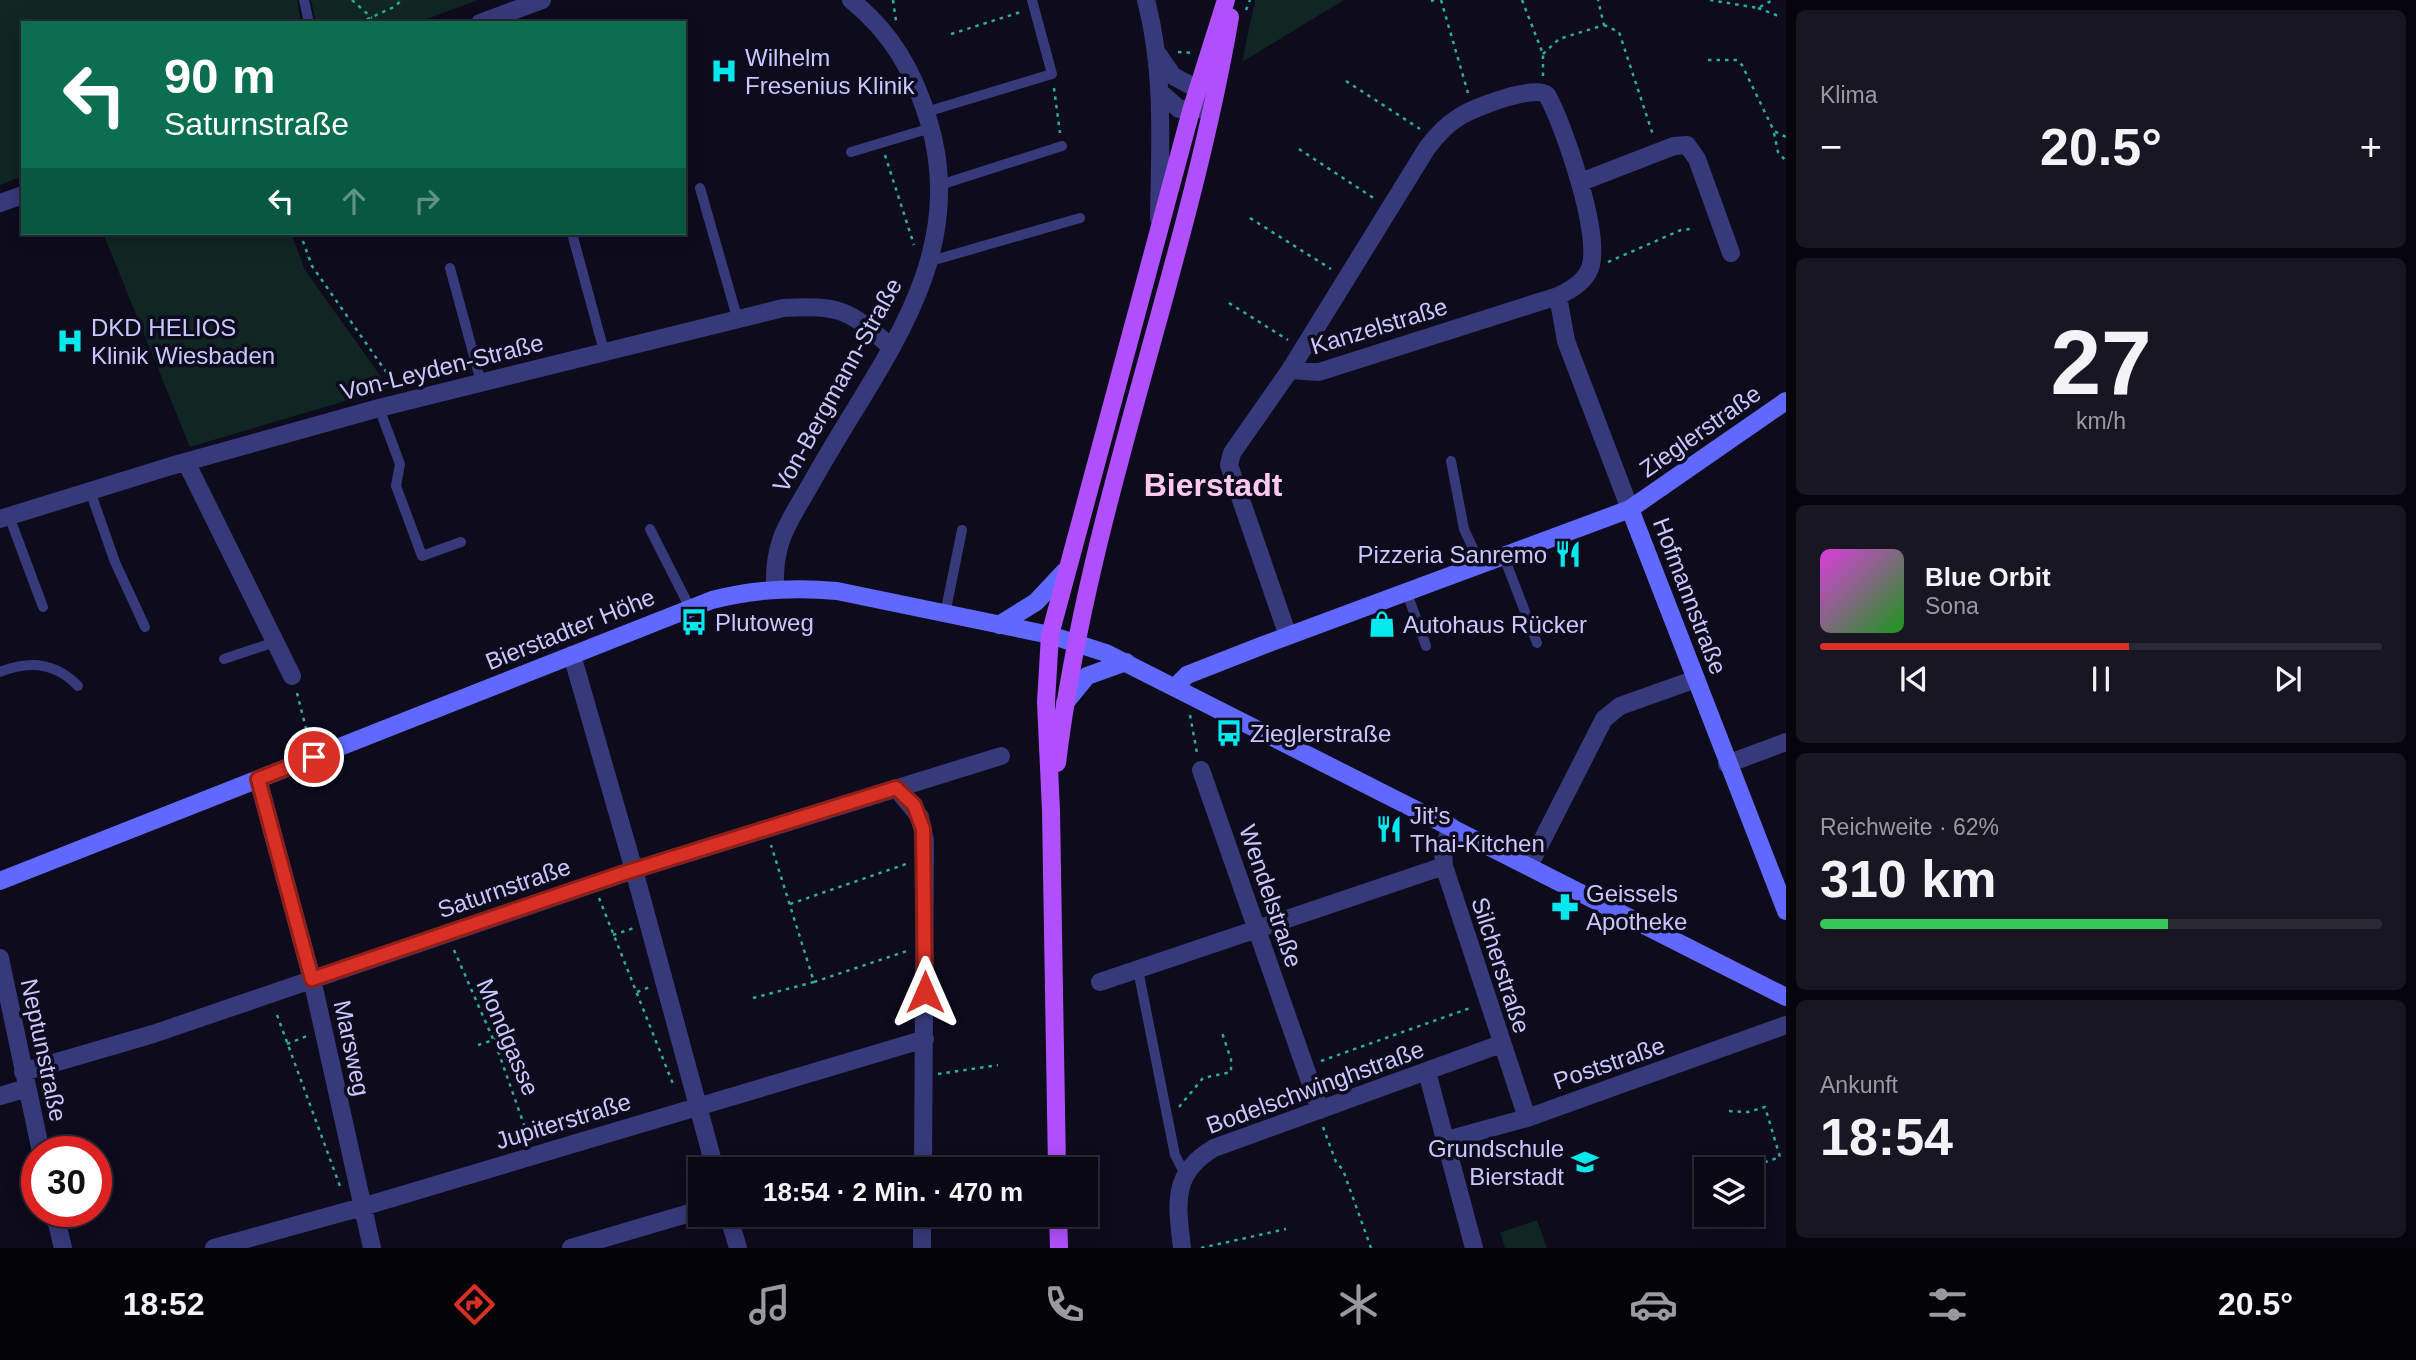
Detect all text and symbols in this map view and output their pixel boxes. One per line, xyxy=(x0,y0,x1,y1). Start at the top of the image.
place label: Wilhelm Fresenius Klinik xyxy=(745,44,915,99)
icon: left xyxy=(49,49,140,140)
text: 90 m xyxy=(164,49,276,103)
hospital icon: Wilhelm Fresenius Klinik xyxy=(709,56,739,86)
text: Klima xyxy=(1820,82,1878,108)
text: Saturnstraße xyxy=(164,106,349,142)
text: 20.5° xyxy=(2040,118,2162,176)
text: − xyxy=(1820,126,1842,168)
text: + xyxy=(2360,126,2382,168)
icon: left xyxy=(262,182,300,220)
icon: ahead xyxy=(335,182,373,220)
icon: right xyxy=(408,182,446,220)
street label: Von-Bergmann-Straße xyxy=(767,273,907,497)
street label: Kanzelstraße xyxy=(1307,292,1451,360)
text: 27 xyxy=(2050,312,2152,413)
place label: DKD HELIOS Klinik Wiesbaden xyxy=(91,314,275,369)
hospital icon: DKD HELIOS Klinik Wiesbaden xyxy=(55,326,85,356)
street label: Von-Leyden-Straße xyxy=(338,329,546,405)
street label: Zieglerstraße xyxy=(1634,379,1766,483)
text: km/h xyxy=(2076,408,2126,434)
district label: Bierstadt xyxy=(1144,467,1283,503)
street label: Hofmannstraße xyxy=(1648,514,1732,678)
restaurant icon: Pizzeria Sanremo xyxy=(1553,539,1583,569)
place label: Pizzeria Sanremo xyxy=(1358,541,1547,568)
text: Blue Orbit xyxy=(1925,562,2051,592)
street label: Bierstadter Höhe xyxy=(481,583,659,675)
text: Sona xyxy=(1925,593,1979,619)
bus stop icon: Plutoweg xyxy=(679,607,709,637)
place label: Plutoweg xyxy=(715,609,814,636)
shop icon: Autohaus Rücker xyxy=(1367,609,1397,639)
place label: Autohaus Rücker xyxy=(1403,611,1587,638)
icon: previous xyxy=(1895,660,1933,698)
icon: pause xyxy=(2082,660,2120,698)
icon: next xyxy=(2269,660,2307,698)
bus stop icon: Zieglerstraße xyxy=(1214,718,1244,748)
place label: Zieglerstraße xyxy=(1250,720,1391,747)
pin xyxy=(284,727,344,787)
icon: arrive xyxy=(295,738,333,776)
place label: Jit's Thai-Kitchen xyxy=(1410,802,1545,857)
restaurant icon: Jit's Thai-Kitchen xyxy=(1374,814,1404,844)
text: Reichweite · 62% xyxy=(1820,814,1999,840)
street label: Wendelstraße xyxy=(1234,821,1308,971)
text: 310 km xyxy=(1820,850,1996,908)
street label: Saturnstraße xyxy=(434,853,574,923)
place label: Geissels Apotheke xyxy=(1586,880,1687,935)
pharmacy icon: Geissels Apotheke xyxy=(1550,892,1580,922)
street label: Silcherstraße xyxy=(1466,894,1536,1036)
position arrow xyxy=(888,955,962,1029)
street label: Mondgasse xyxy=(471,975,545,1099)
street label: Neptunstraße xyxy=(16,976,72,1124)
street label: Marsweg xyxy=(329,998,375,1098)
street label: Poststraße xyxy=(1550,1031,1668,1095)
street label: Bodelschwinghstraße xyxy=(1203,1035,1427,1139)
text: Ankunft xyxy=(1820,1072,1898,1098)
street label: Jupiterstraße xyxy=(492,1088,634,1154)
text: 18:54 xyxy=(1820,1108,1953,1166)
place label: Grundschule Bierstadt xyxy=(1428,1135,1564,1190)
speed limit sign: 30 xyxy=(21,1136,112,1227)
school or university icon: Grundschule Bierstadt xyxy=(1570,1147,1600,1177)
map controls xyxy=(1694,1157,1764,1227)
button: layers xyxy=(1694,1157,1764,1227)
text: 18:54 · 2 Min. · 470 m xyxy=(763,1177,1023,1207)
icon: directions xyxy=(450,1280,499,1329)
icon: music xyxy=(745,1280,794,1329)
icon: phone xyxy=(1040,1280,1089,1329)
icon: climate xyxy=(1334,1280,1383,1329)
icon: car xyxy=(1629,1280,1678,1329)
icon: filters xyxy=(1923,1280,1972,1329)
text: 18:52 xyxy=(123,1286,205,1322)
text: 20.5° xyxy=(2218,1286,2293,1322)

